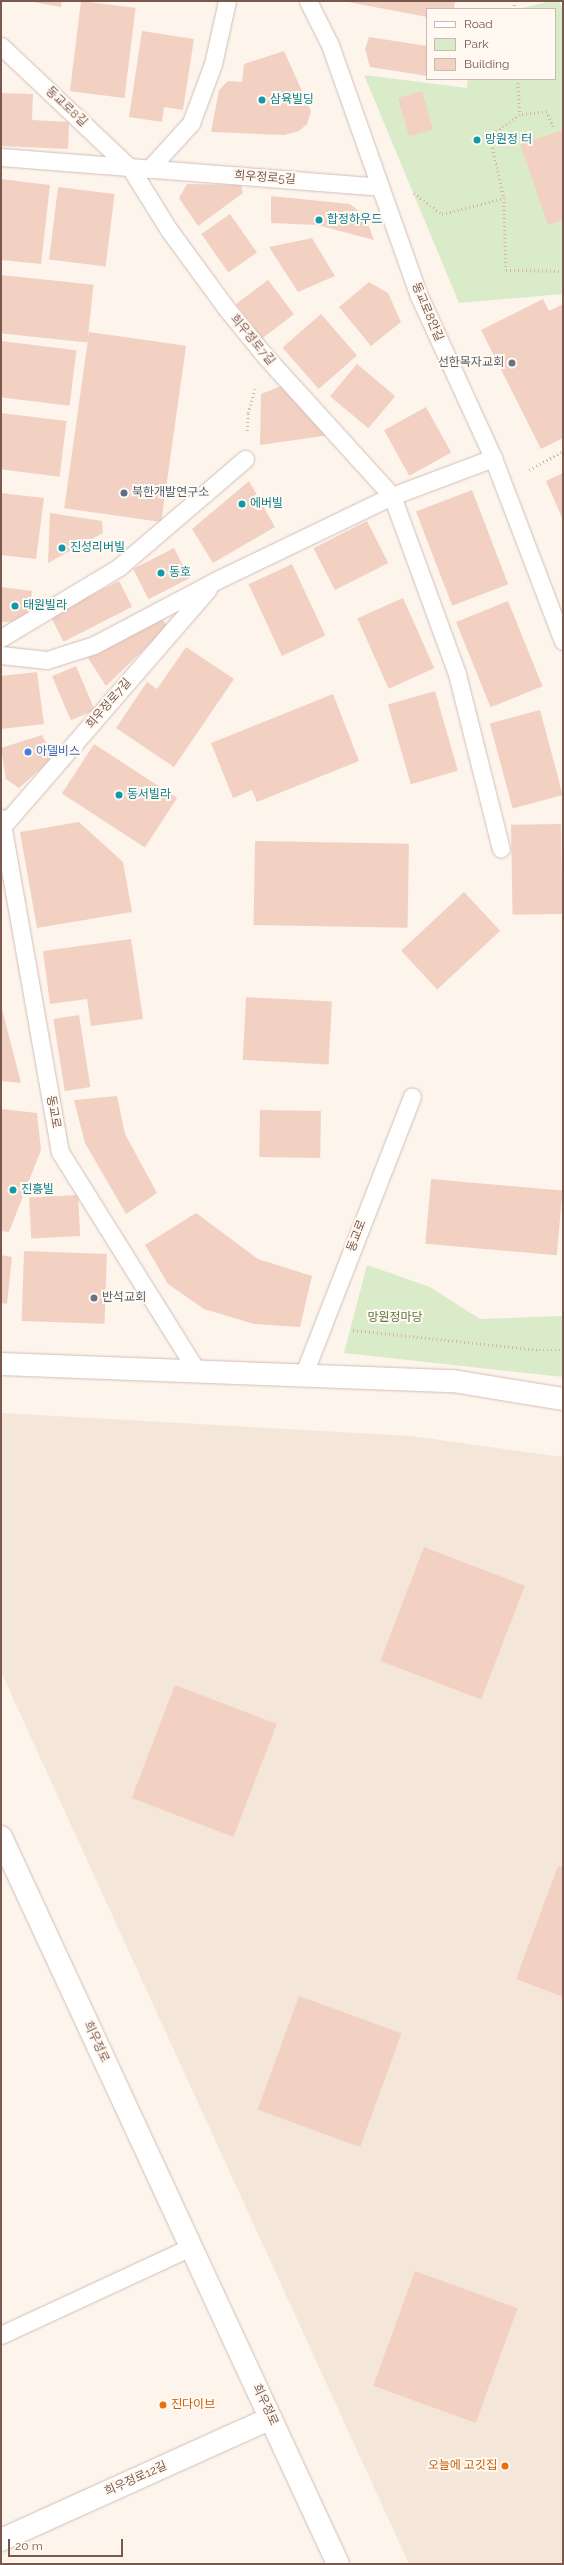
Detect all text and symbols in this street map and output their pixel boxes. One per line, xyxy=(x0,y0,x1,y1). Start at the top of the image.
legend xyxy=(426,8,556,80)
text: Road xyxy=(464,17,493,31)
text: Park xyxy=(464,37,489,51)
text: Building xyxy=(464,57,510,71)
street label: 동교로8길 xyxy=(42,84,90,130)
place label: 삼육빌딩 xyxy=(270,93,314,107)
marker: 삼육빌딩 xyxy=(257,95,267,105)
place label: 망원정 터 xyxy=(485,133,532,147)
marker: 망원정 터 xyxy=(472,135,482,145)
street label: 희우정로5길 xyxy=(234,169,296,187)
place label: 합정하우드 xyxy=(327,213,382,227)
marker: 합정하우드 xyxy=(314,215,324,225)
street label: 동교로8안길 xyxy=(408,281,446,343)
street label: 희우정로7길 xyxy=(227,312,277,368)
place label: 선한목자교회 xyxy=(438,356,504,370)
marker: 선한목자교회 xyxy=(507,358,517,368)
place label: 북한개발연구소 xyxy=(132,486,209,500)
marker: 북한개발연구소 xyxy=(119,488,129,498)
place label: 에버빌 xyxy=(250,497,283,511)
marker: 에버빌 xyxy=(237,499,247,509)
place label: 진성리버빌 xyxy=(70,541,125,555)
marker: 진성리버빌 xyxy=(57,543,67,553)
place label: 동호 xyxy=(169,566,191,580)
marker: 동호 xyxy=(156,568,166,578)
place label: 태원빌라 xyxy=(23,599,67,613)
marker: 태원빌라 xyxy=(10,601,20,611)
street label: 희우정로7길 xyxy=(83,676,135,732)
place label: 아델비스 xyxy=(36,745,80,759)
marker: 아델비스 xyxy=(23,747,33,757)
place label: 동서빌라 xyxy=(127,788,171,802)
marker: 동서빌라 xyxy=(114,790,124,800)
street label: 동교로 xyxy=(43,1094,63,1130)
place label: 진흥빌 xyxy=(21,1183,54,1197)
marker: 진흥빌 xyxy=(8,1185,18,1195)
street label: 동교로 xyxy=(344,1218,370,1254)
place label: 반석교회 xyxy=(102,1291,146,1305)
marker: 반석교회 xyxy=(89,1293,99,1303)
park label: 망원정마당 xyxy=(367,1311,423,1325)
street label: 희우정로 xyxy=(80,2019,112,2065)
street label: 희우정로 xyxy=(249,2382,281,2428)
place label: 진다이브 xyxy=(171,2398,215,2412)
marker: 진다이브 xyxy=(158,2400,168,2410)
street label: 희우정로12길 xyxy=(103,2459,169,2499)
place label: 오늘에 고깃집 xyxy=(428,2459,497,2473)
marker: 오늘에 고깃집 xyxy=(500,2461,510,2471)
scale bar xyxy=(10,2531,125,2557)
text: 20 m xyxy=(15,2539,43,2553)

